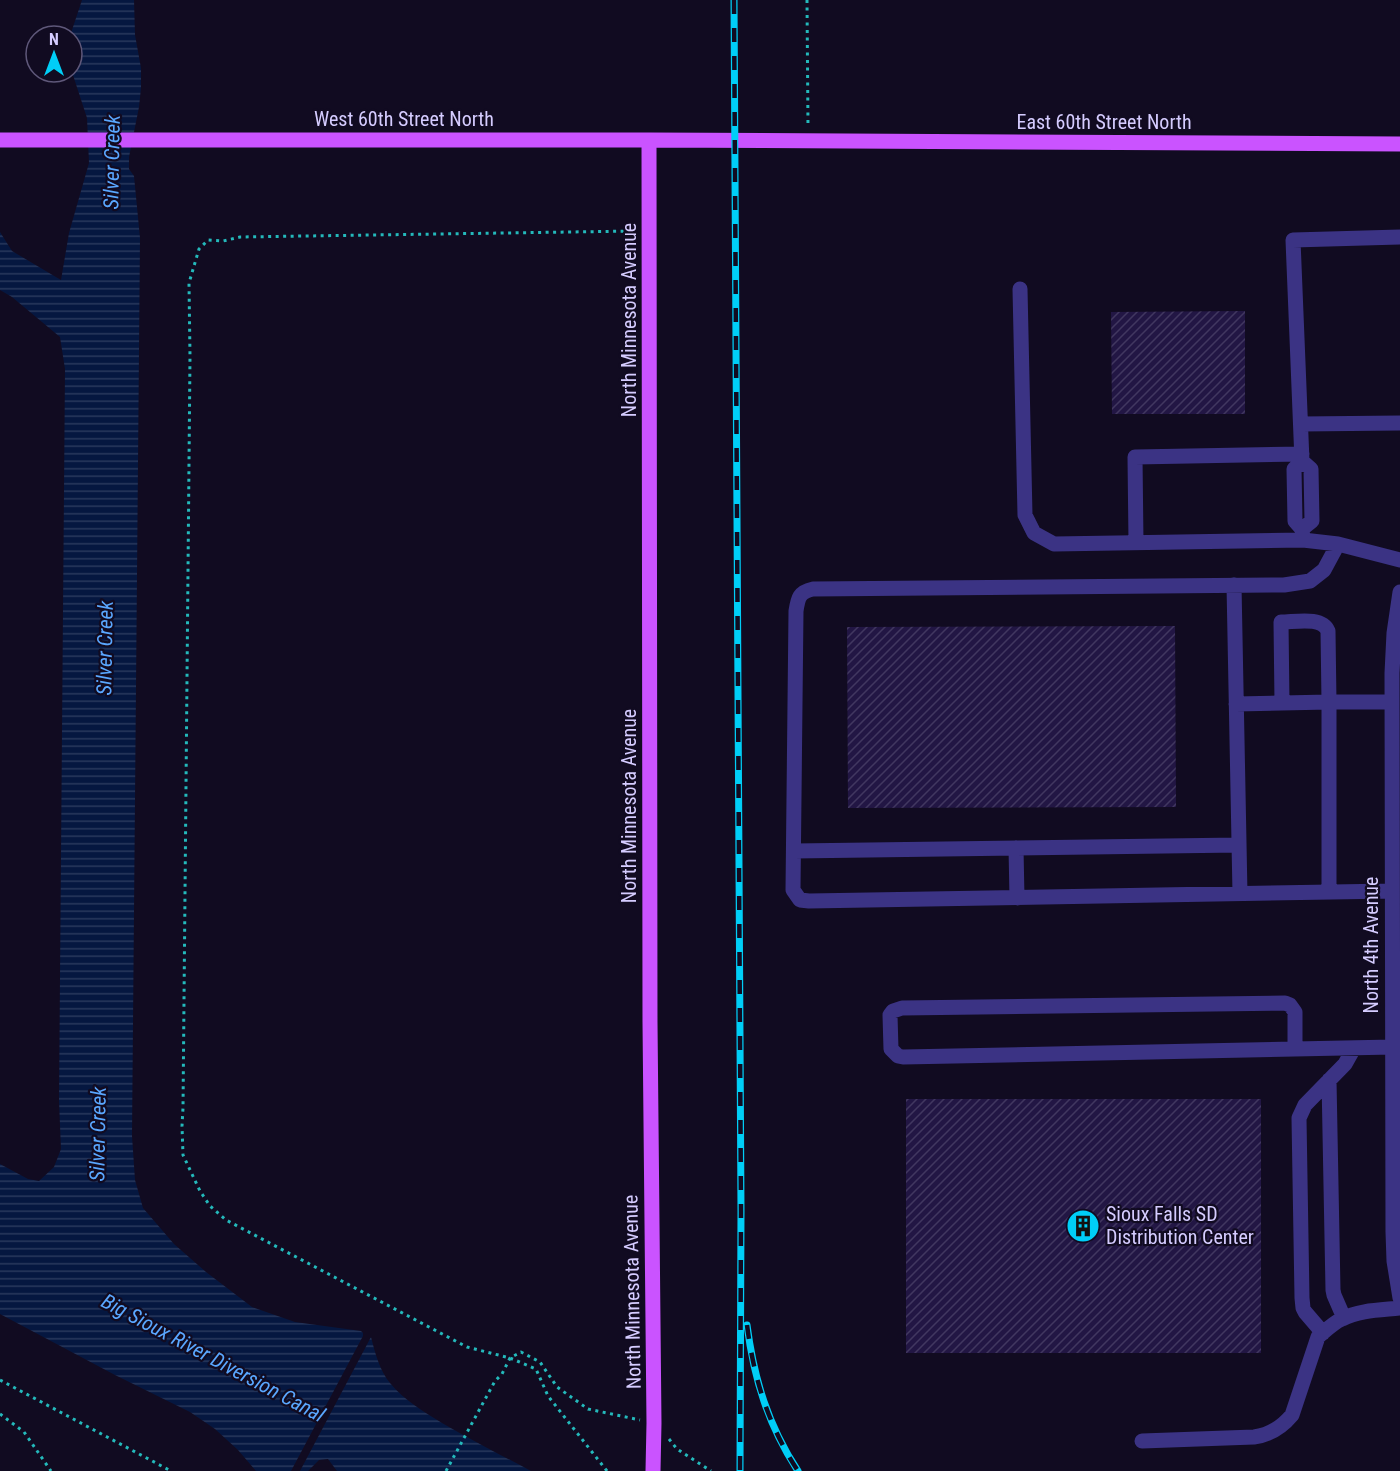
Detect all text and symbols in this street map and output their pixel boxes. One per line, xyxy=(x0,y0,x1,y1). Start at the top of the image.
north arrow xyxy=(24,24,84,84)
text: N xyxy=(49,30,59,49)
street label: West 60th Street North xyxy=(314,107,494,131)
street label: East 60th Street North xyxy=(1016,110,1192,134)
water label: Silver Creek xyxy=(99,114,125,210)
street label: North Minnesota Avenue xyxy=(617,223,641,417)
water label: Silver Creek xyxy=(92,600,118,696)
street label: North Minnesota Avenue xyxy=(617,709,641,903)
street label: North 4th Avenue xyxy=(1359,877,1383,1013)
water label: Silver Creek xyxy=(85,1086,111,1182)
street label: North Minnesota Avenue xyxy=(618,1195,646,1389)
place label: Sioux Falls SD Distribution Center xyxy=(1106,1202,1254,1249)
building icon: Sioux Falls SD Distribution Center xyxy=(1065,1208,1101,1244)
water label: Big Sioux River Diversion Canal xyxy=(97,1289,329,1427)

